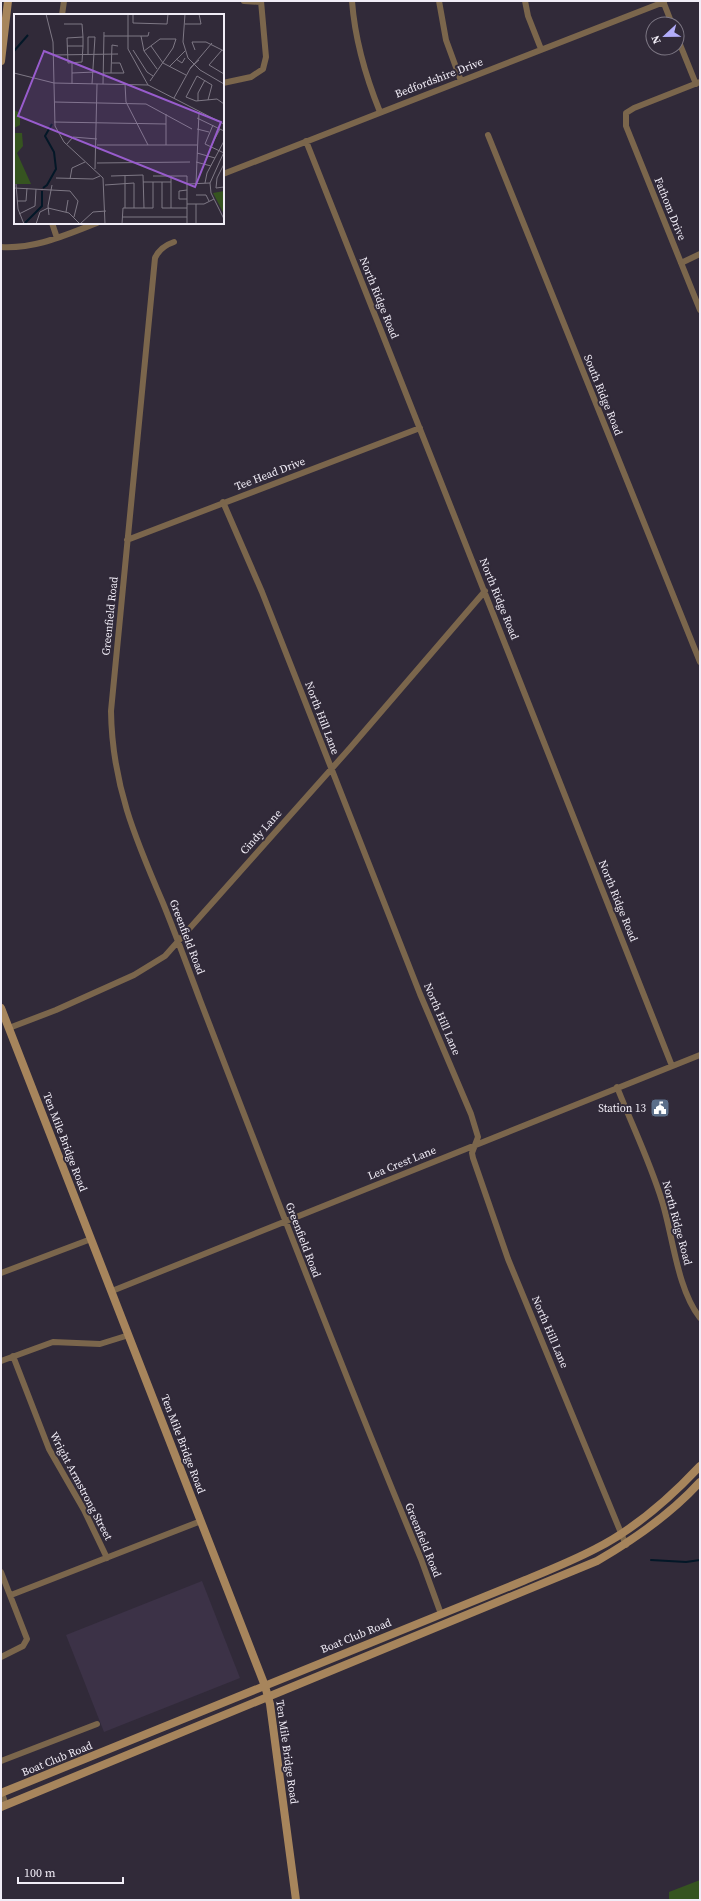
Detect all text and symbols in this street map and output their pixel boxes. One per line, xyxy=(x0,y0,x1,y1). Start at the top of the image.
inset map xyxy=(14,14,224,224)
north arrow xyxy=(645,16,685,56)
text: N xyxy=(648,33,665,46)
street label: Bedfordshire Drive xyxy=(393,54,486,102)
street label: Fathom Drive xyxy=(651,175,690,243)
street label: North Ridge Road xyxy=(356,255,403,342)
street label: South Ridge Road xyxy=(580,352,626,438)
street label: Tee Head Drive xyxy=(233,454,308,494)
street label: North Ridge Road xyxy=(476,556,523,643)
street label: Greenfield Road xyxy=(98,575,122,656)
street label: North Hill Lane xyxy=(301,679,343,757)
street label: Cindy Lane xyxy=(237,806,285,858)
street label: North Ridge Road xyxy=(595,858,642,945)
street label: Greenfield Road xyxy=(166,897,208,977)
street label: North Hill Lane xyxy=(420,981,464,1058)
street label: Ten Mile Bridge Road xyxy=(39,1090,91,1194)
public building icon: Station 13 xyxy=(649,1097,671,1119)
place label: Station 13 xyxy=(598,1101,646,1116)
street label: Lea Crest Lane xyxy=(366,1142,439,1184)
street label: North Ridge Road xyxy=(659,1179,696,1268)
street label: Greenfield Road xyxy=(282,1200,324,1280)
street label: North Hill Lane xyxy=(528,1294,572,1371)
street label: Ten Mile Bridge Road xyxy=(157,1392,209,1496)
street label: Wright Armstrong Street xyxy=(46,1429,116,1543)
street label: Greenfield Road xyxy=(401,1501,445,1580)
street label: Boat Club Road xyxy=(318,1615,394,1657)
street label: Ten Mile Bridge Road xyxy=(272,1699,302,1806)
street label: Boat Club Road xyxy=(19,1738,95,1780)
scale bar xyxy=(18,1859,123,1885)
text: 100 m xyxy=(24,1865,56,1881)

